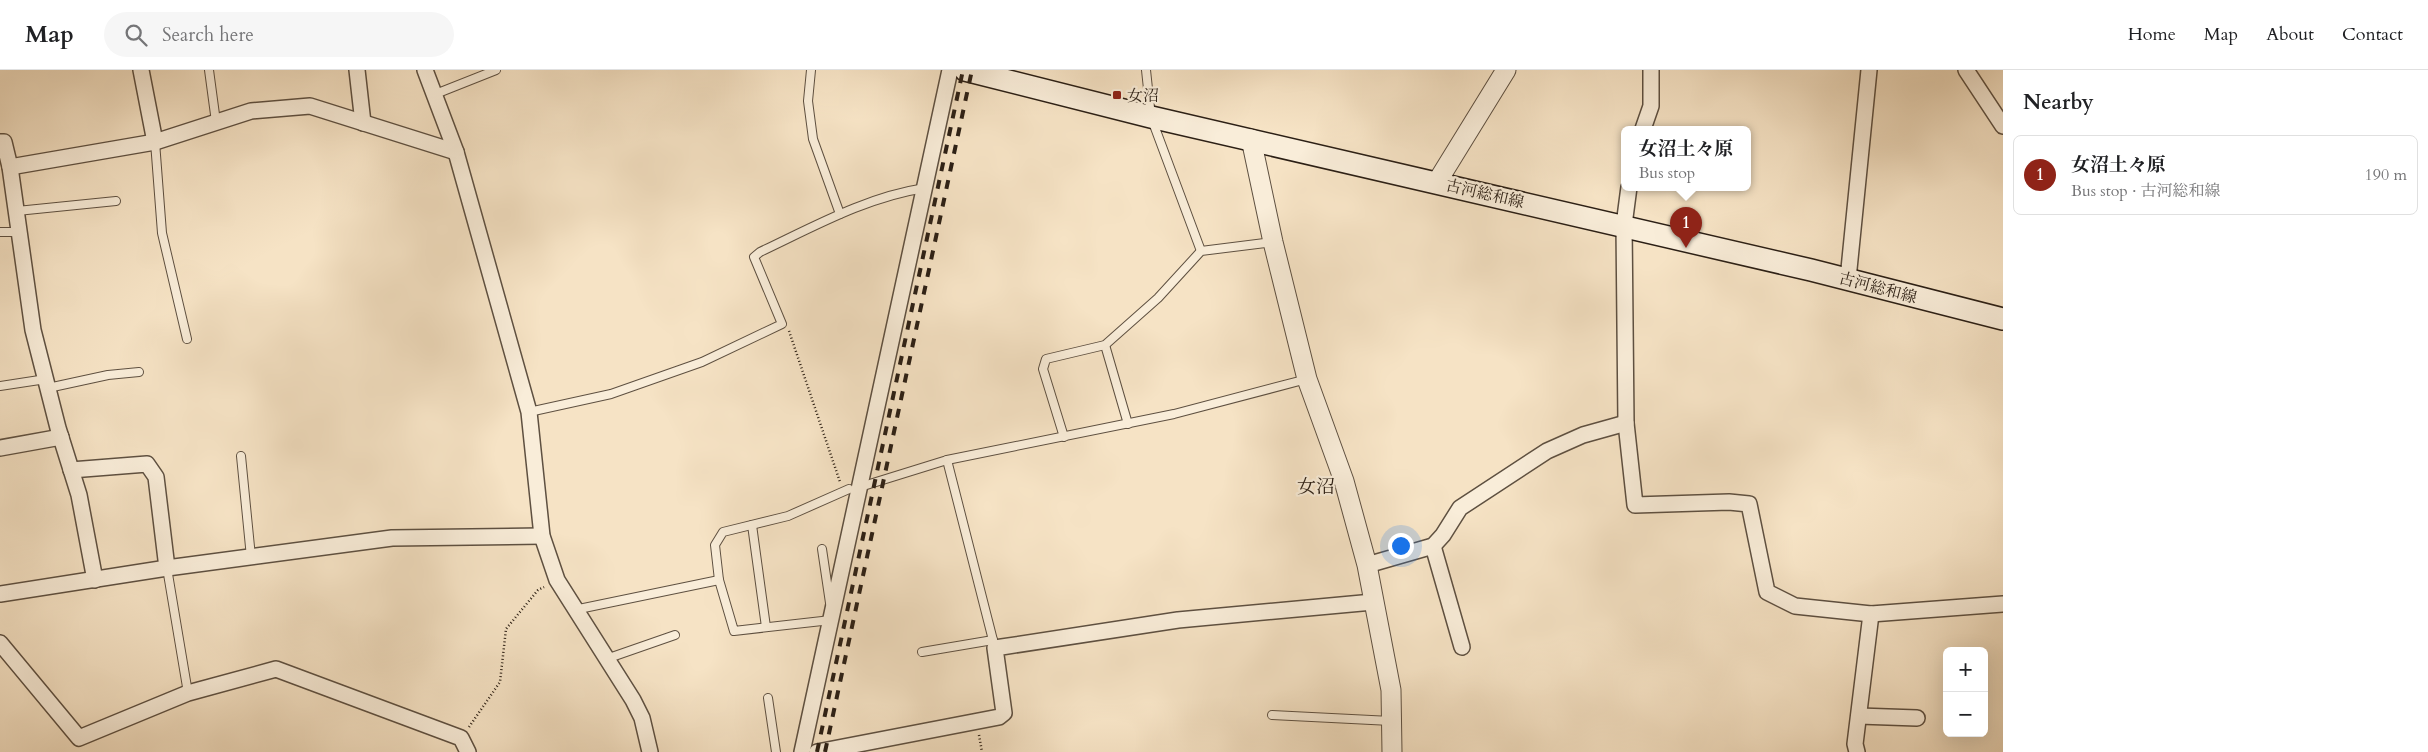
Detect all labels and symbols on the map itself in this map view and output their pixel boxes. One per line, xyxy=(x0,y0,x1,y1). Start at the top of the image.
place label: 女沼 xyxy=(1127,85,1159,107)
marker: 女沼 xyxy=(1111,89,1123,101)
street label: 古河総和線 xyxy=(1443,174,1526,214)
pin: 1 xyxy=(1670,207,1702,248)
street label: 古河総和線 xyxy=(1836,267,1919,309)
district label: 女沼 xyxy=(1297,474,1335,500)
your location xyxy=(1388,533,1414,559)

